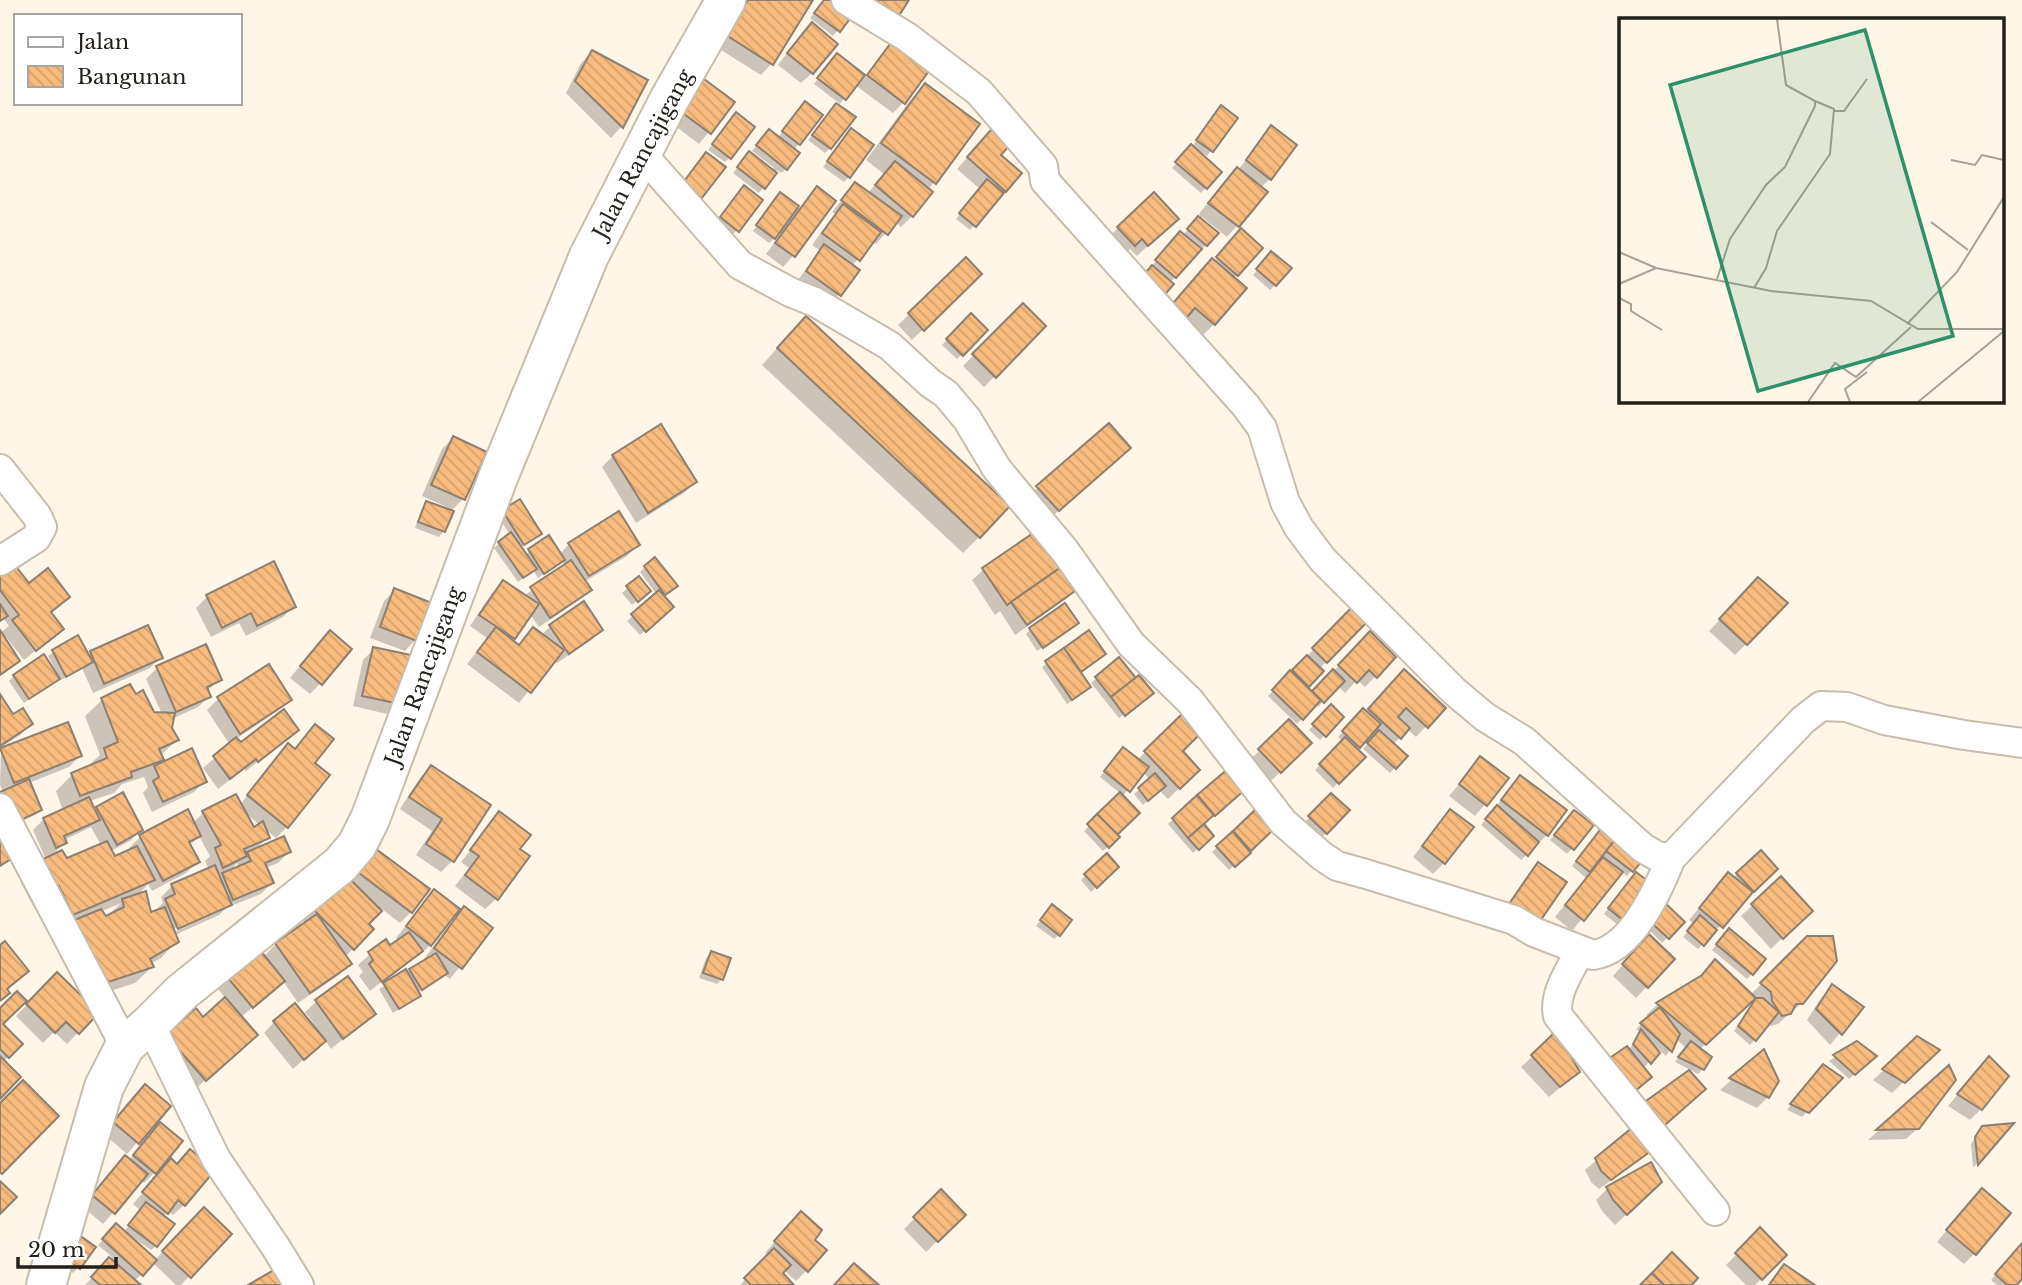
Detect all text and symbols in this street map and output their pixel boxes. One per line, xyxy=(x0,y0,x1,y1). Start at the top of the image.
legend xyxy=(14,14,242,105)
inset map xyxy=(1619,18,2004,402)
text: Jalan xyxy=(74,29,129,55)
text: Bangunan xyxy=(77,64,186,90)
street label: Jalan Rancajigang xyxy=(586,64,699,246)
street label: Jalan Rancajigang xyxy=(379,583,469,772)
scale bar xyxy=(18,1226,116,1270)
text: 20 m xyxy=(28,1237,85,1263)

